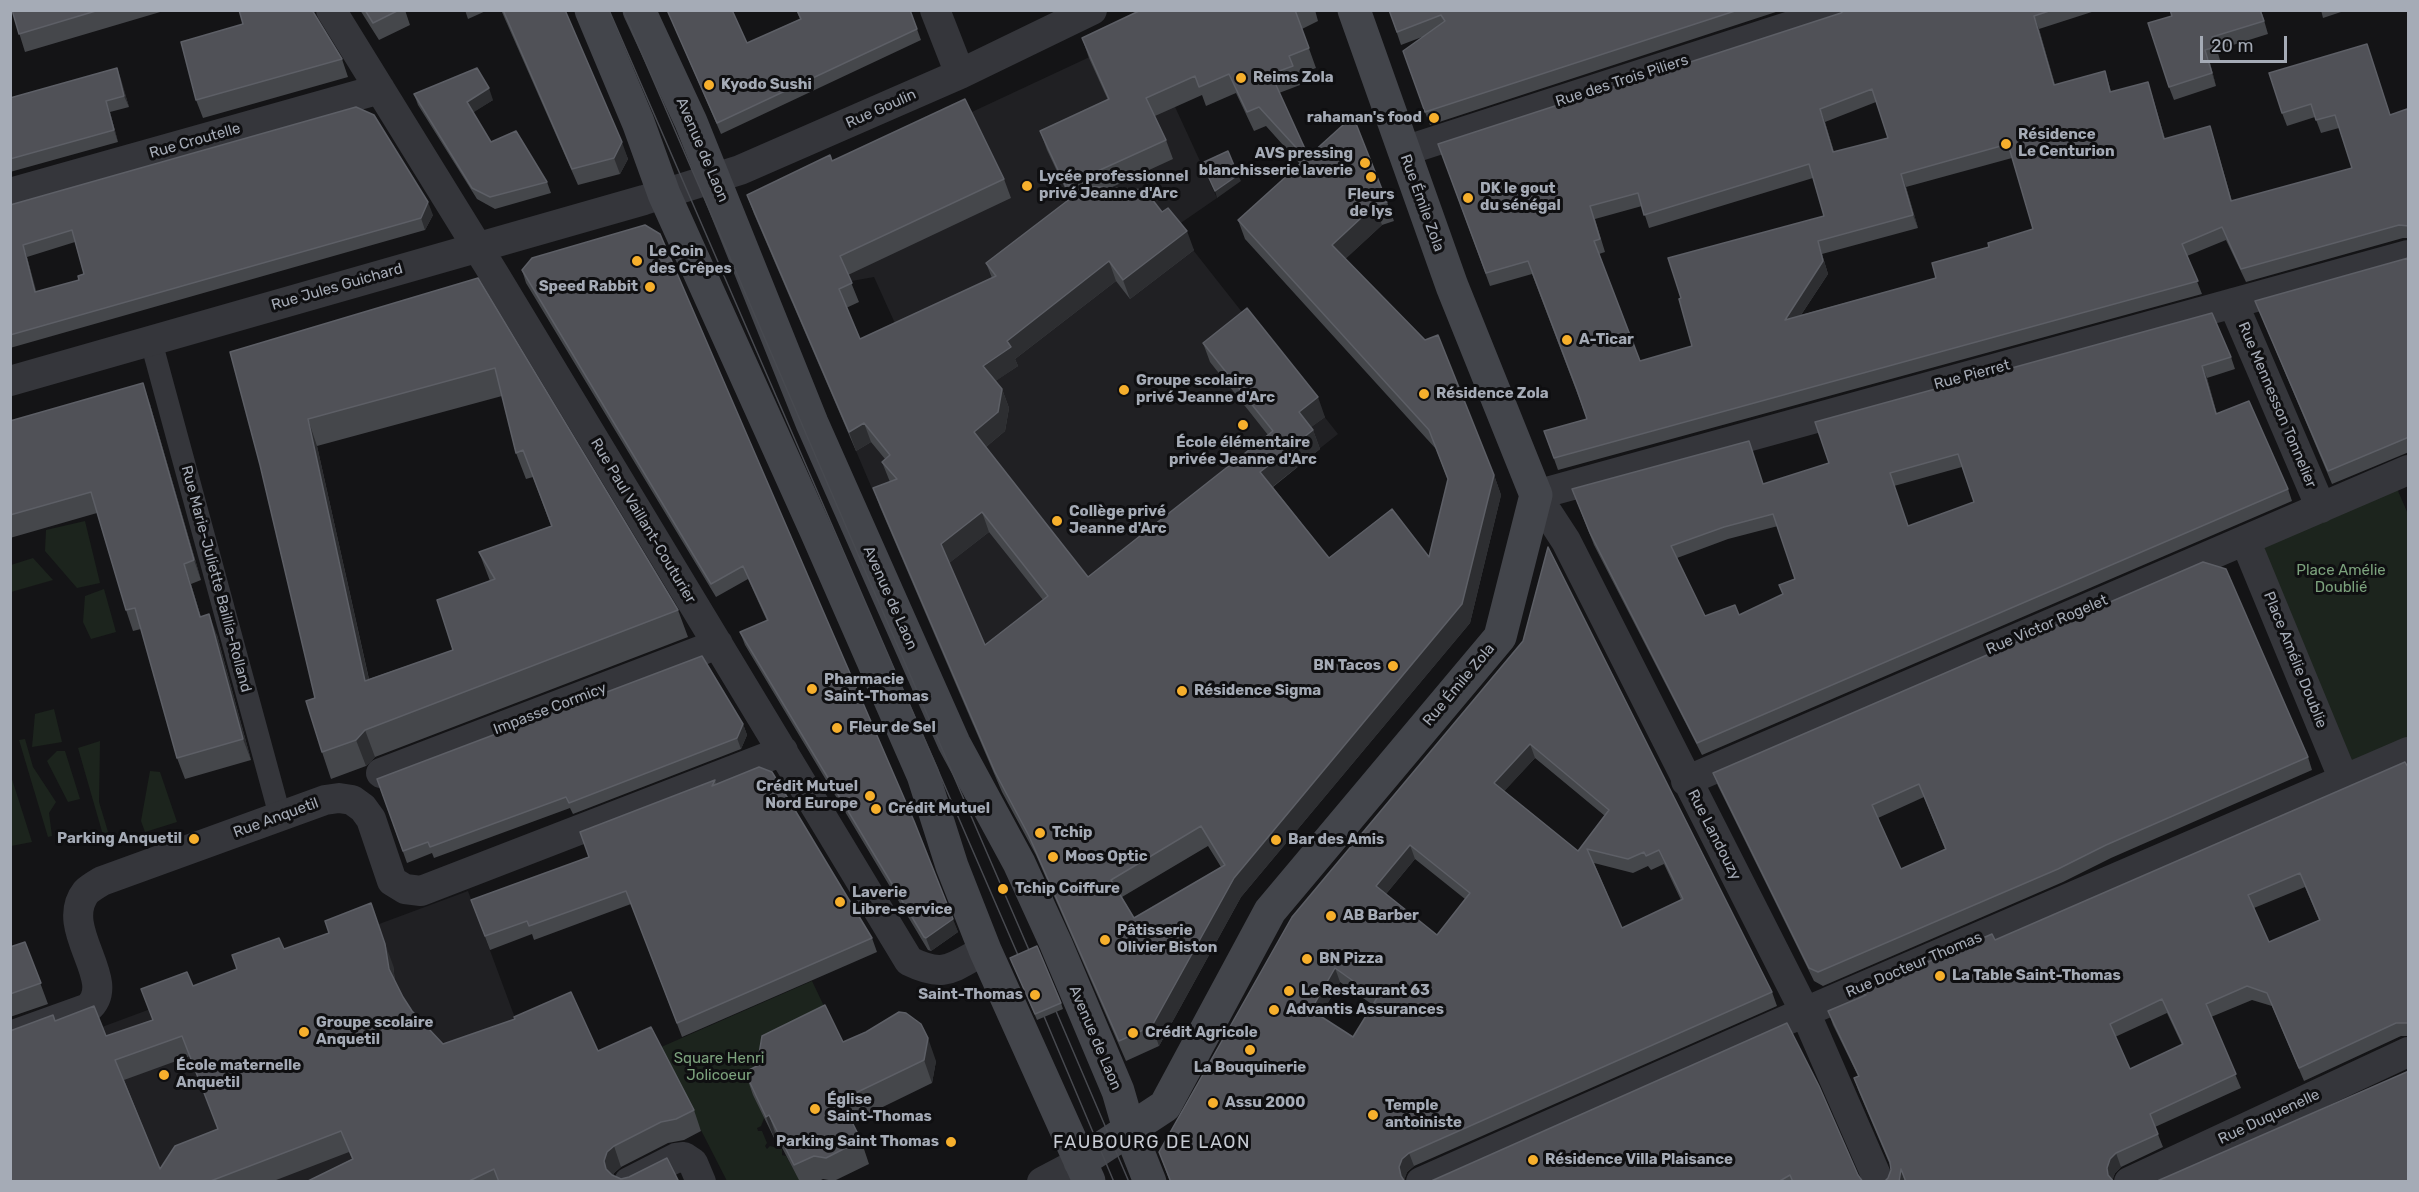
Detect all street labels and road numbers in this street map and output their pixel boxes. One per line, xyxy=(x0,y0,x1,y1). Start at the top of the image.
street label: Rue des Trois Piliers xyxy=(1553,51,1691,111)
street label: Rue Goulin xyxy=(843,85,919,133)
street label: Avenue de Laon xyxy=(672,95,732,205)
street label: Rue Croutelle xyxy=(147,119,243,163)
street label: Rue Émile Zola xyxy=(1396,152,1448,254)
street label: Rue Jules Guichard xyxy=(269,260,405,314)
street label: Rue Mennesson Tonnelier xyxy=(2234,319,2320,491)
street label: Rue Pierret xyxy=(1932,356,2012,394)
street label: Rue Paul Vaillant-Couturier xyxy=(587,435,699,607)
street label: Rue Marie-Juliette Baillia-Rolland xyxy=(177,464,255,694)
street label: Avenue de Laon xyxy=(859,543,921,653)
street label: Place Amélie Doublie xyxy=(2259,589,2331,731)
street label: Rue Victor Rogelet xyxy=(1984,591,2110,659)
street label: Rue Émile Zola xyxy=(1419,640,1499,730)
street label: Impasse Cormicy xyxy=(491,679,609,739)
street label: Rue Landouzy xyxy=(1683,787,1745,883)
street label: Rue Anquetil xyxy=(231,794,321,842)
street label: Rue Docteur Thomas xyxy=(1843,928,1985,1002)
street label: Avenue de Laon xyxy=(1065,983,1125,1093)
street label: Rue Duquenelle xyxy=(2215,1086,2323,1148)

